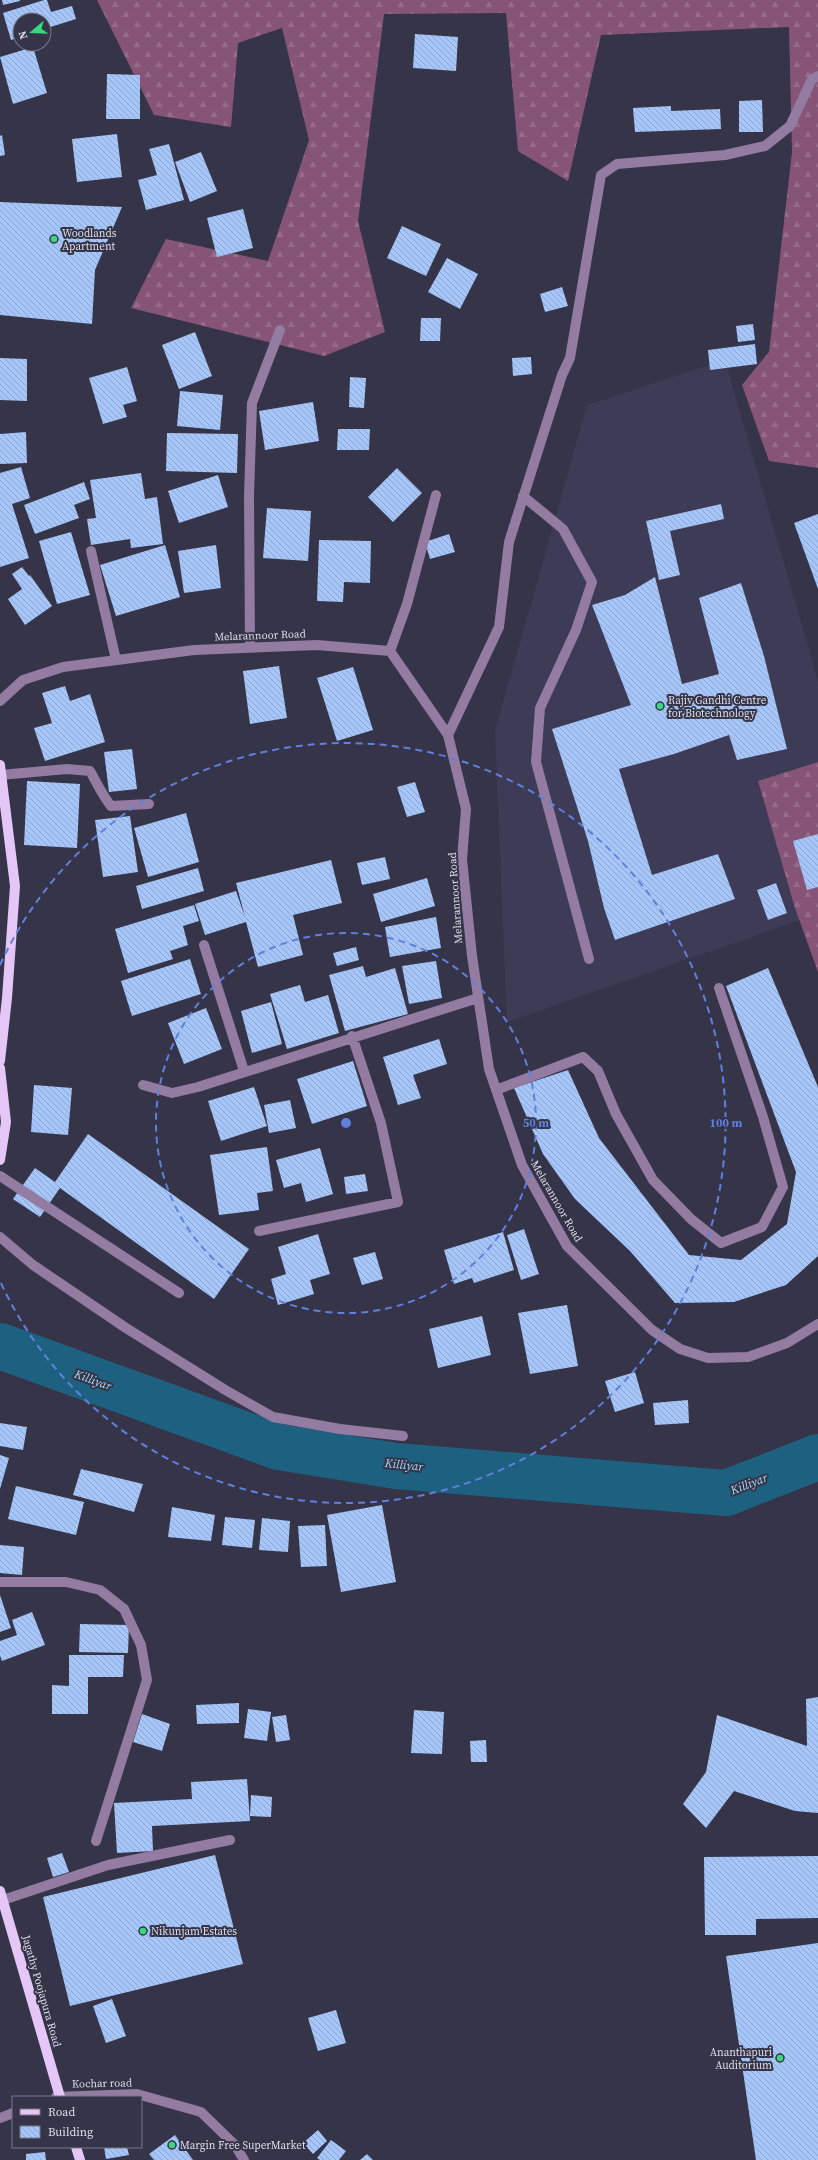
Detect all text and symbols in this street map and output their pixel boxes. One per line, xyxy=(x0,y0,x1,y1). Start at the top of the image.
north arrow xyxy=(12,12,52,52)
text: N xyxy=(15,29,31,41)
place label: Woodlands Apartment xyxy=(62,226,117,254)
marker: Woodlands Apartment xyxy=(49,234,59,244)
street label: Melarannoor Road xyxy=(214,626,307,645)
place label: Rajiv Gandhi Centre for Biotechnology xyxy=(668,693,767,721)
marker: Rajiv Gandhi Centre for Biotechnology xyxy=(655,701,665,711)
street label: Melarannoor Road xyxy=(445,851,466,944)
text: 50 m xyxy=(523,1115,549,1131)
text: 100 m xyxy=(710,1115,743,1131)
centre of rings xyxy=(339,1116,353,1130)
street label: Melarannoor Road xyxy=(527,1158,586,1245)
water label: Killiyar xyxy=(71,1366,115,1395)
water label: Killiyar xyxy=(383,1455,425,1475)
water label: Killiyar xyxy=(727,1469,771,1499)
place label: Nikunjam Estates xyxy=(151,1924,237,1939)
marker: Nikunjam Estates xyxy=(138,1926,148,1936)
street label: Jagathy Poojapura Road xyxy=(18,1933,65,2049)
place label: Ananthapuri Auditorium xyxy=(710,2045,772,2073)
marker: Ananthapuri Auditorium xyxy=(775,2053,785,2063)
street label: Kochar road xyxy=(72,2075,133,2092)
legend xyxy=(12,2096,142,2148)
text: Road xyxy=(48,2104,75,2120)
text: Building xyxy=(48,2124,93,2140)
place label: Margin Free SuperMarket xyxy=(180,2138,306,2153)
marker: Margin Free SuperMarket xyxy=(167,2140,177,2150)

